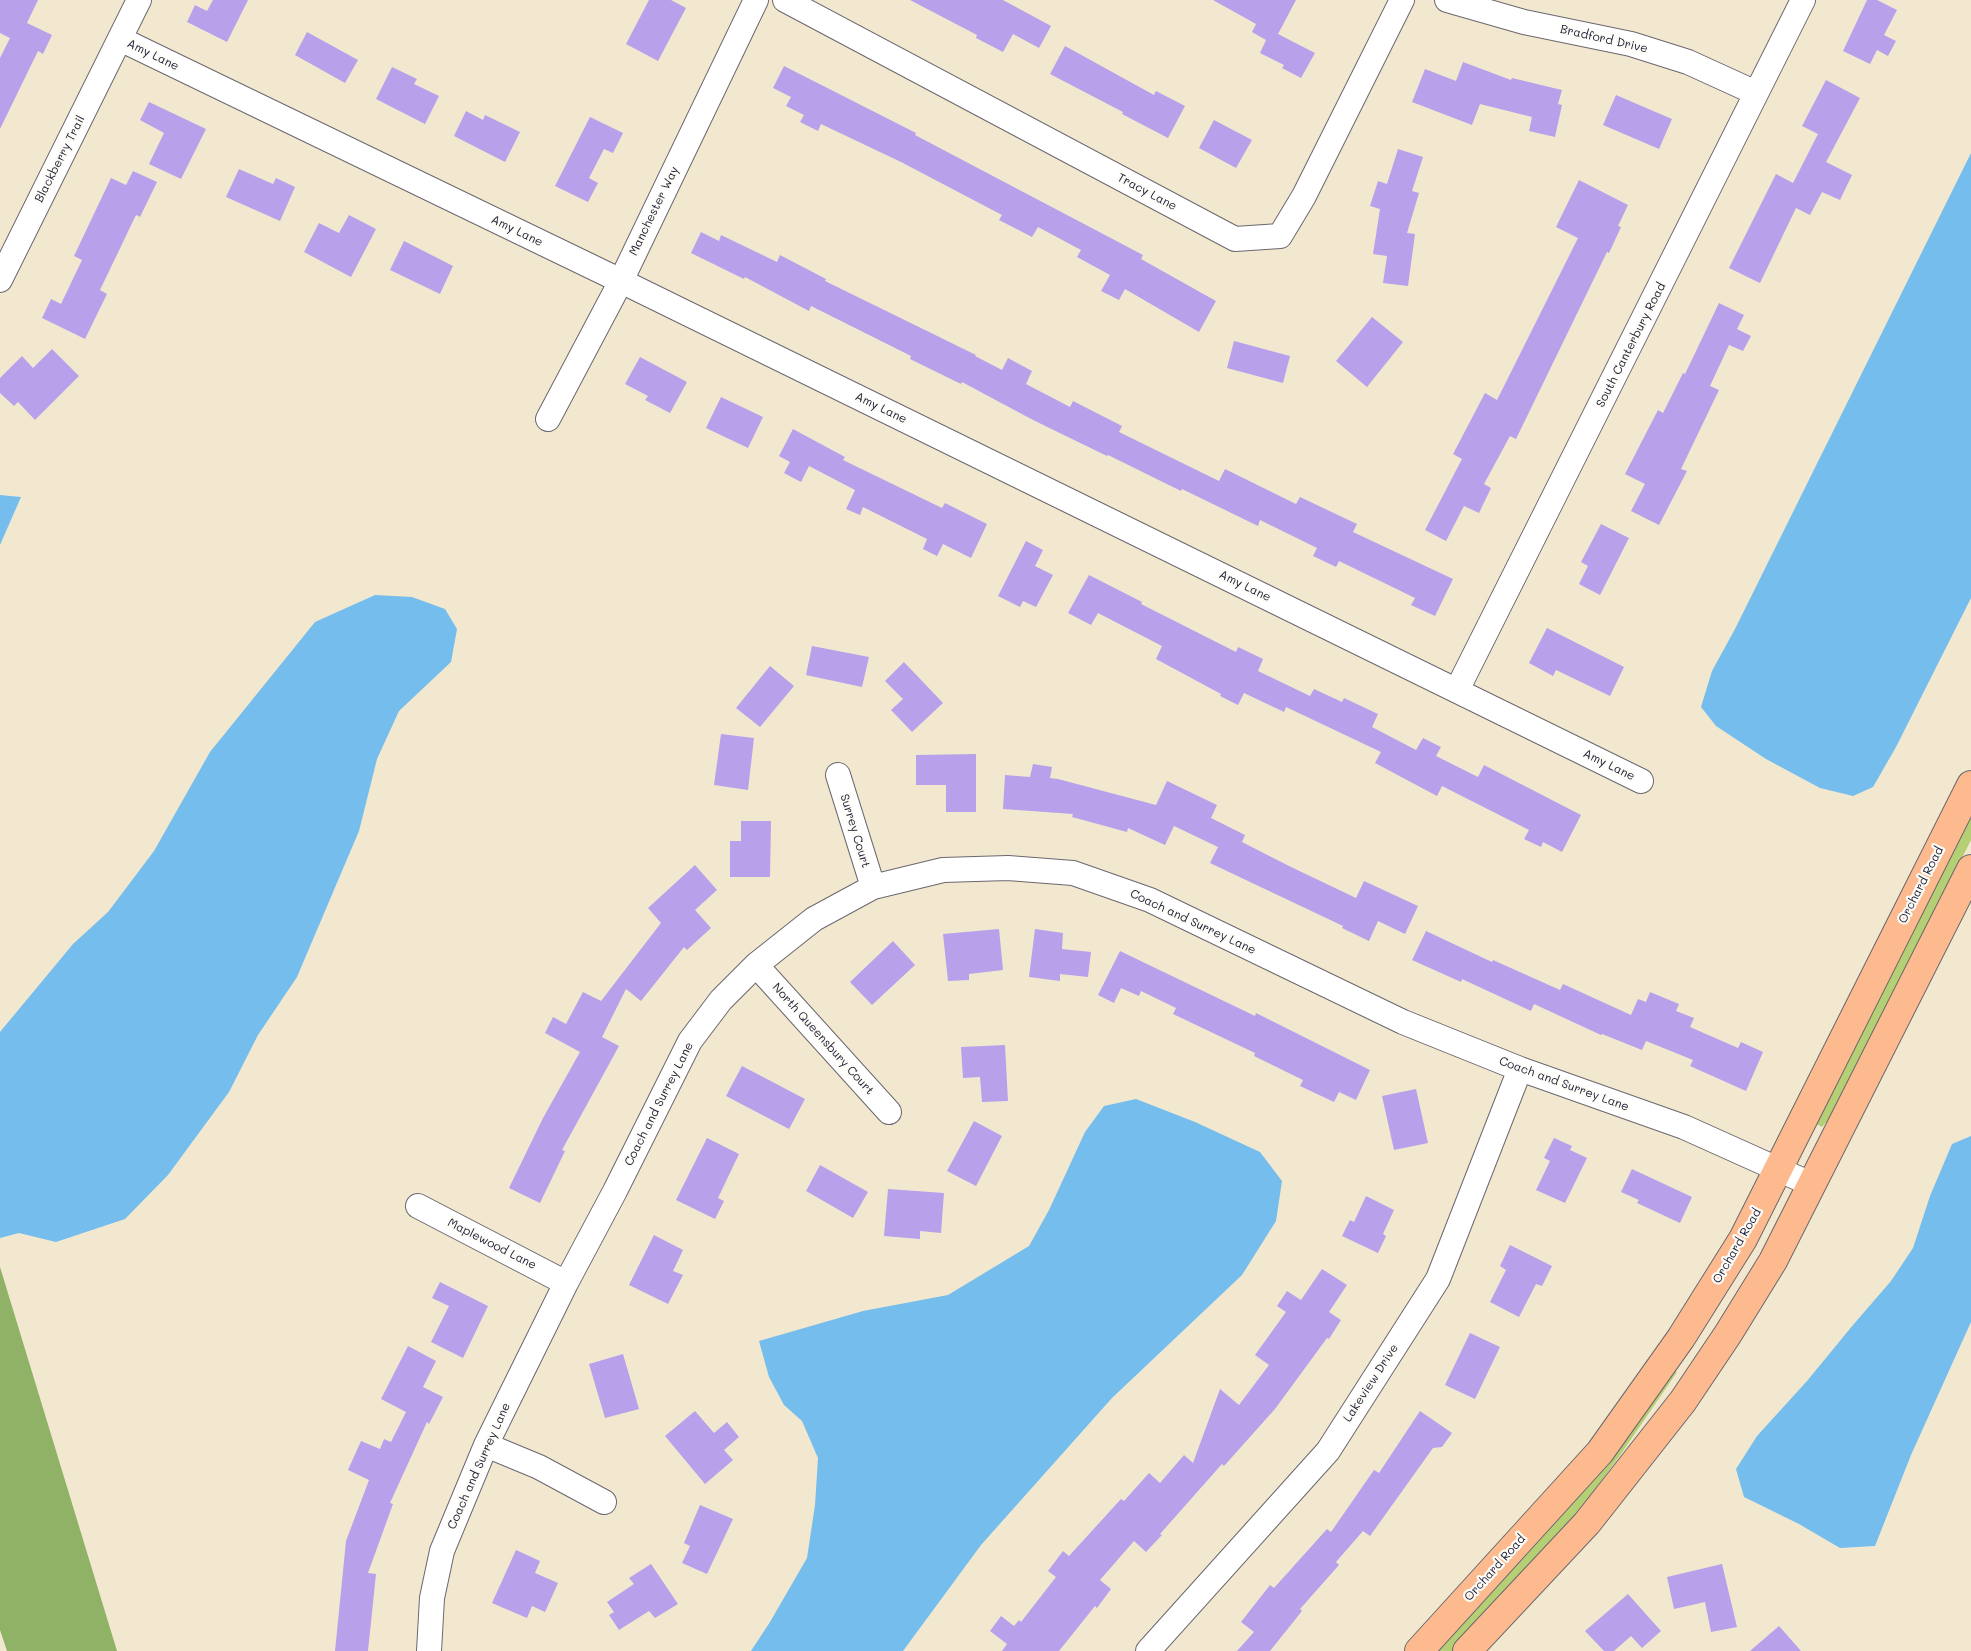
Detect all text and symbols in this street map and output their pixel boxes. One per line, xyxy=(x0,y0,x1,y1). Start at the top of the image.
street label: Bradford Drive xyxy=(1559,22,1649,56)
street label: Amy Lane xyxy=(125,36,181,74)
street label: Blackberry Trail xyxy=(32,113,88,205)
street label: Manchester Way xyxy=(626,164,682,258)
street label: Tracy Lane xyxy=(1115,170,1179,214)
street label: Amy Lane xyxy=(489,212,545,250)
street label: South Canterbury Road xyxy=(1593,280,1669,410)
street label: Amy Lane xyxy=(853,389,909,427)
street label: Amy Lane xyxy=(1217,567,1273,605)
street label: Amy Lane xyxy=(1581,746,1637,784)
street label: Surrey Court xyxy=(837,792,873,870)
street label: Orchard Road xyxy=(1895,844,1947,926)
street label: Coach and Surrey Lane xyxy=(1128,886,1258,958)
street label: North Queensbury Court xyxy=(769,980,877,1098)
street label: Coach and Surrey Lane xyxy=(621,1040,697,1168)
street label: Coach and Surrey Lane xyxy=(1497,1054,1631,1114)
street label: Orchard Road xyxy=(1710,1206,1764,1286)
street label: Maplewood Lane xyxy=(445,1215,539,1273)
street label: Lakeview Drive xyxy=(1340,1341,1402,1425)
street label: Coach and Surrey Lane xyxy=(445,1400,513,1532)
street label: Orchard Road xyxy=(1461,1532,1529,1604)

